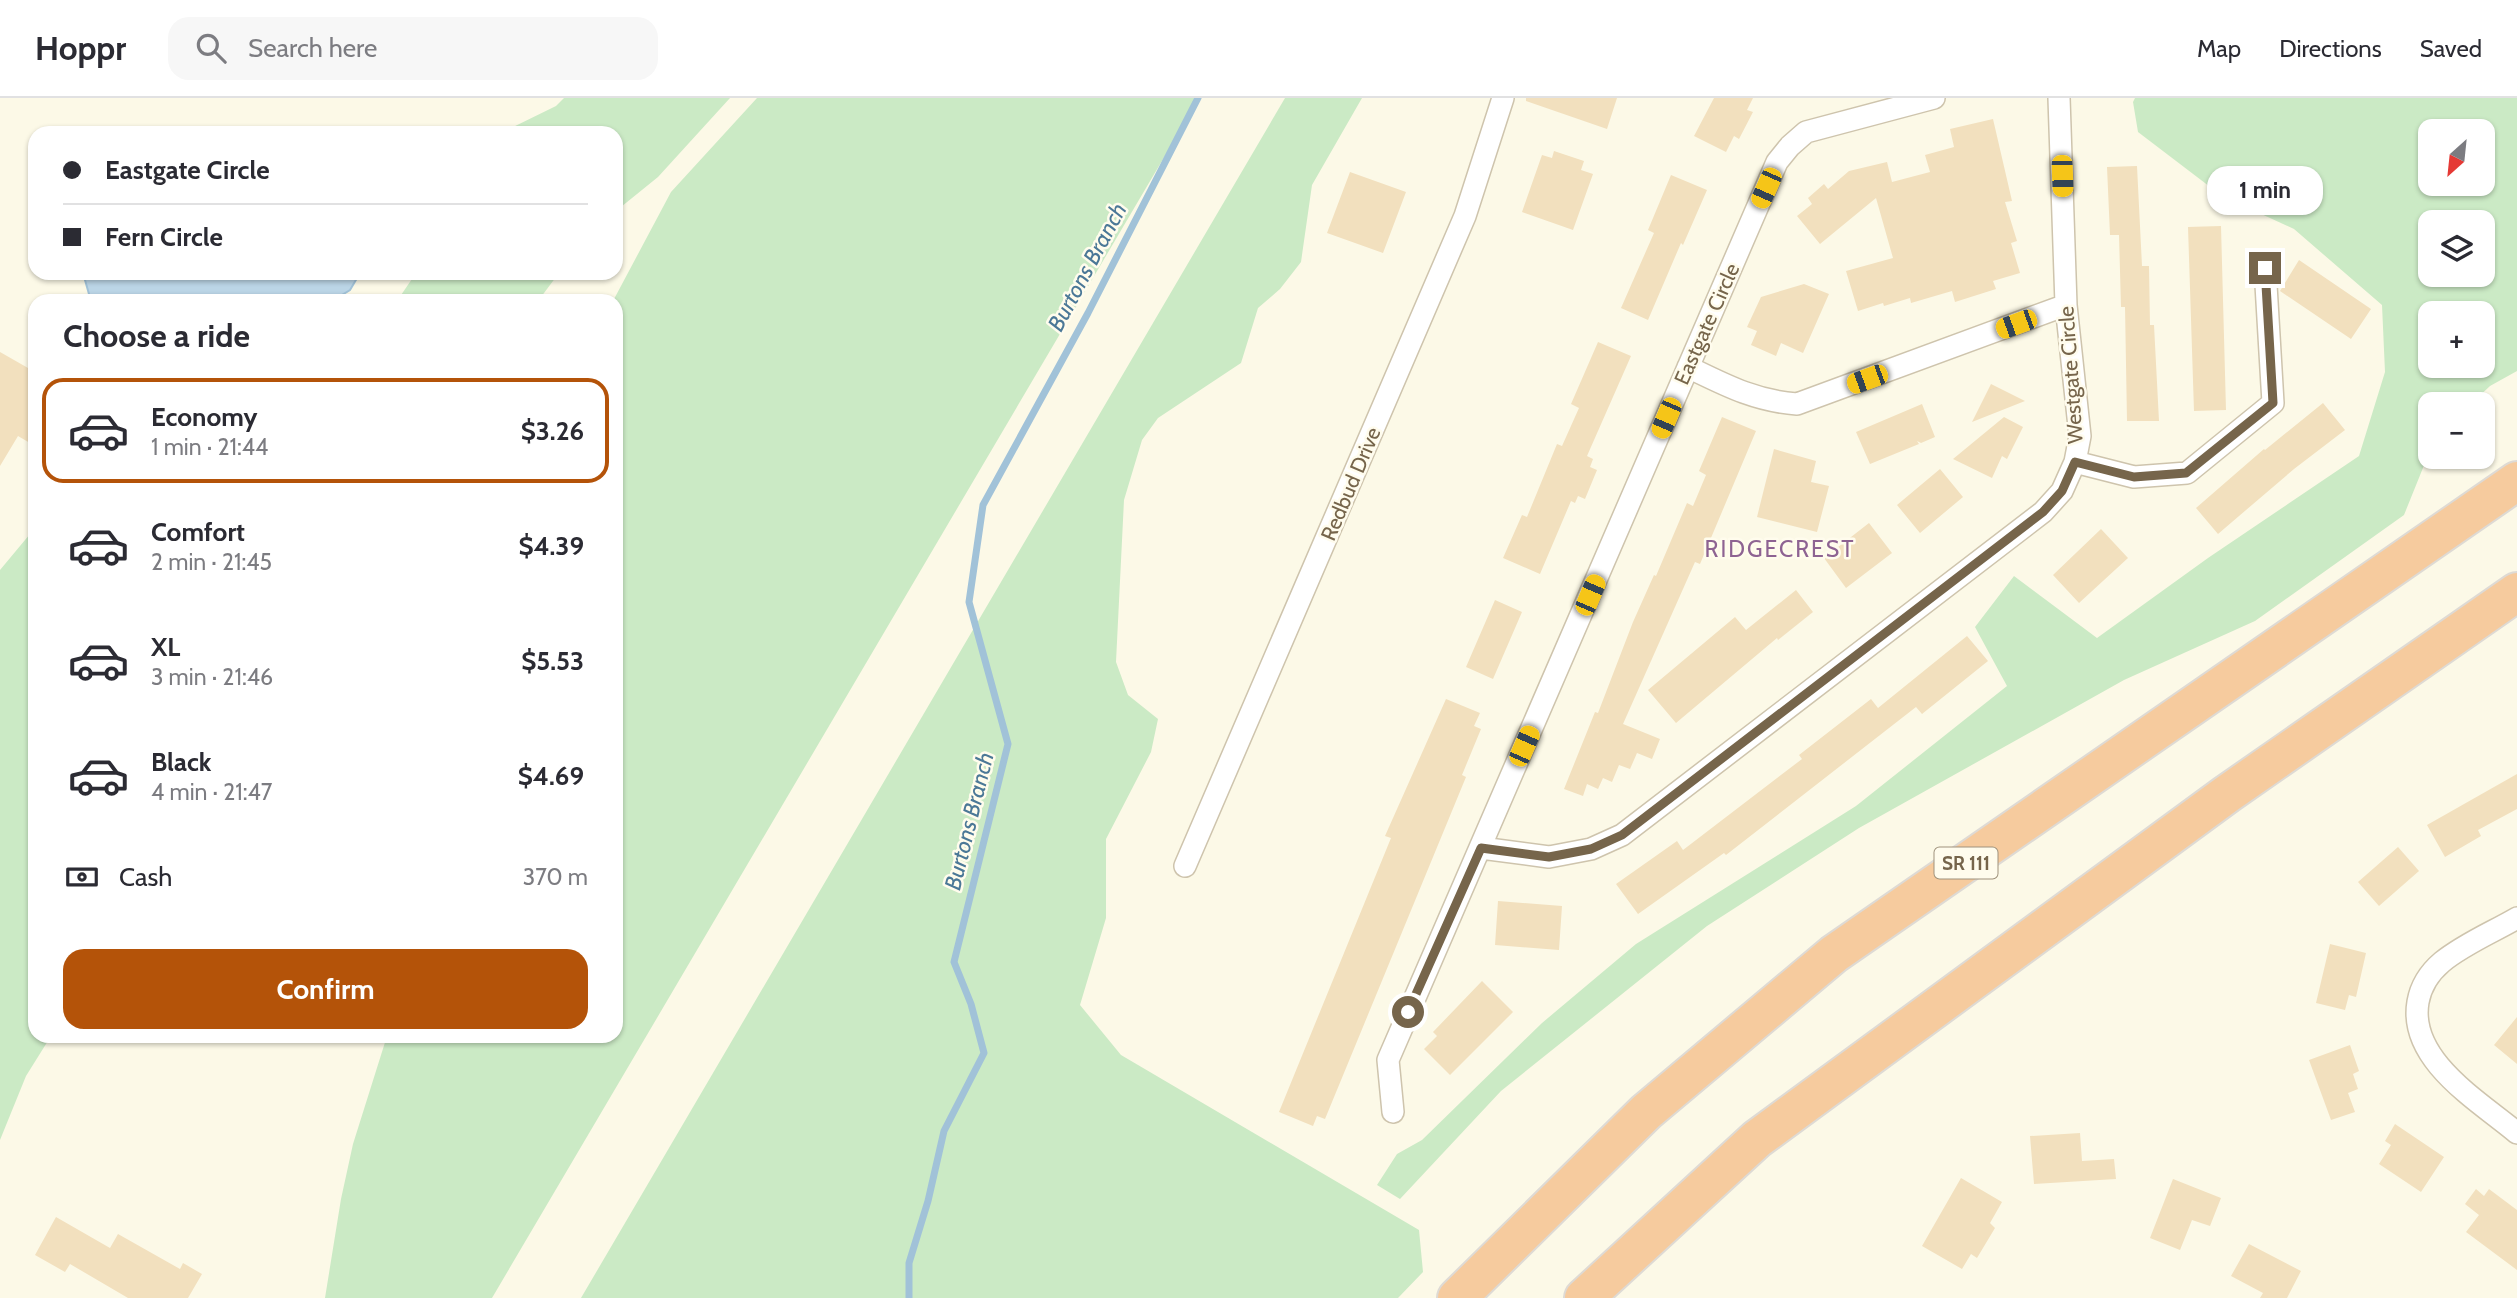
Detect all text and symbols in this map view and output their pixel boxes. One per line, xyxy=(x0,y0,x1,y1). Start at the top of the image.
search box xyxy=(168,17,658,80)
text: Hoppr xyxy=(35,28,126,68)
icon: search xyxy=(192,29,230,67)
text: Search here xyxy=(248,32,377,64)
text: Map xyxy=(2197,34,2241,63)
text: Directions xyxy=(2279,34,2382,63)
text: Saved xyxy=(2420,34,2482,63)
north arrow xyxy=(2418,119,2496,196)
map controls xyxy=(2418,119,2495,469)
text: Eastgate Circle xyxy=(105,154,270,186)
car xyxy=(2051,155,2074,197)
car xyxy=(1748,165,1785,211)
callout: 1 min xyxy=(2207,166,2323,216)
text: 1 min xyxy=(2239,176,2291,204)
water label: Burtons Branch xyxy=(1042,198,1132,336)
button: layers xyxy=(2418,210,2495,287)
text: Fern Circle xyxy=(105,221,223,253)
route end xyxy=(2249,252,2281,284)
street label: Eastgate Circle xyxy=(1669,259,1744,388)
button: + xyxy=(2418,301,2495,378)
street label: Westgate Circle xyxy=(2053,305,2088,445)
car xyxy=(1993,307,2040,341)
text: Choose a ride xyxy=(63,316,250,355)
car xyxy=(1844,362,1891,396)
button: − xyxy=(2418,392,2495,469)
car xyxy=(1649,395,1684,441)
icon: car xyxy=(67,399,130,462)
text: Economy xyxy=(151,401,257,433)
text: $3.26 xyxy=(521,415,584,447)
street label: Redbud Drive xyxy=(1315,423,1386,544)
text: 1 min · 21:44 xyxy=(151,433,268,461)
icon: car xyxy=(67,514,130,577)
text: Comfort xyxy=(151,516,245,548)
text: $4.39 xyxy=(518,530,584,562)
district label: RIDGECREST xyxy=(1705,535,1855,563)
text: 2 min · 21:45 xyxy=(151,548,272,576)
car xyxy=(1573,572,1608,618)
icon: car xyxy=(67,629,130,692)
text: XL xyxy=(151,631,180,663)
text: $5.53 xyxy=(521,645,584,677)
text: 3 min · 21:46 xyxy=(151,663,273,691)
car xyxy=(1506,723,1543,769)
icon: car xyxy=(67,744,130,807)
text: Black xyxy=(151,746,211,778)
water label: Burtons Branch xyxy=(938,749,1000,893)
text: $4.69 xyxy=(518,760,584,792)
text: 4 min · 21:47 xyxy=(151,778,272,806)
road number: SR 111 xyxy=(1934,848,1997,878)
icon: cash xyxy=(63,858,101,896)
text: Cash xyxy=(119,861,172,893)
text: 370 m xyxy=(523,863,588,891)
button: Confirm xyxy=(63,949,588,1029)
route start xyxy=(1392,996,1424,1028)

